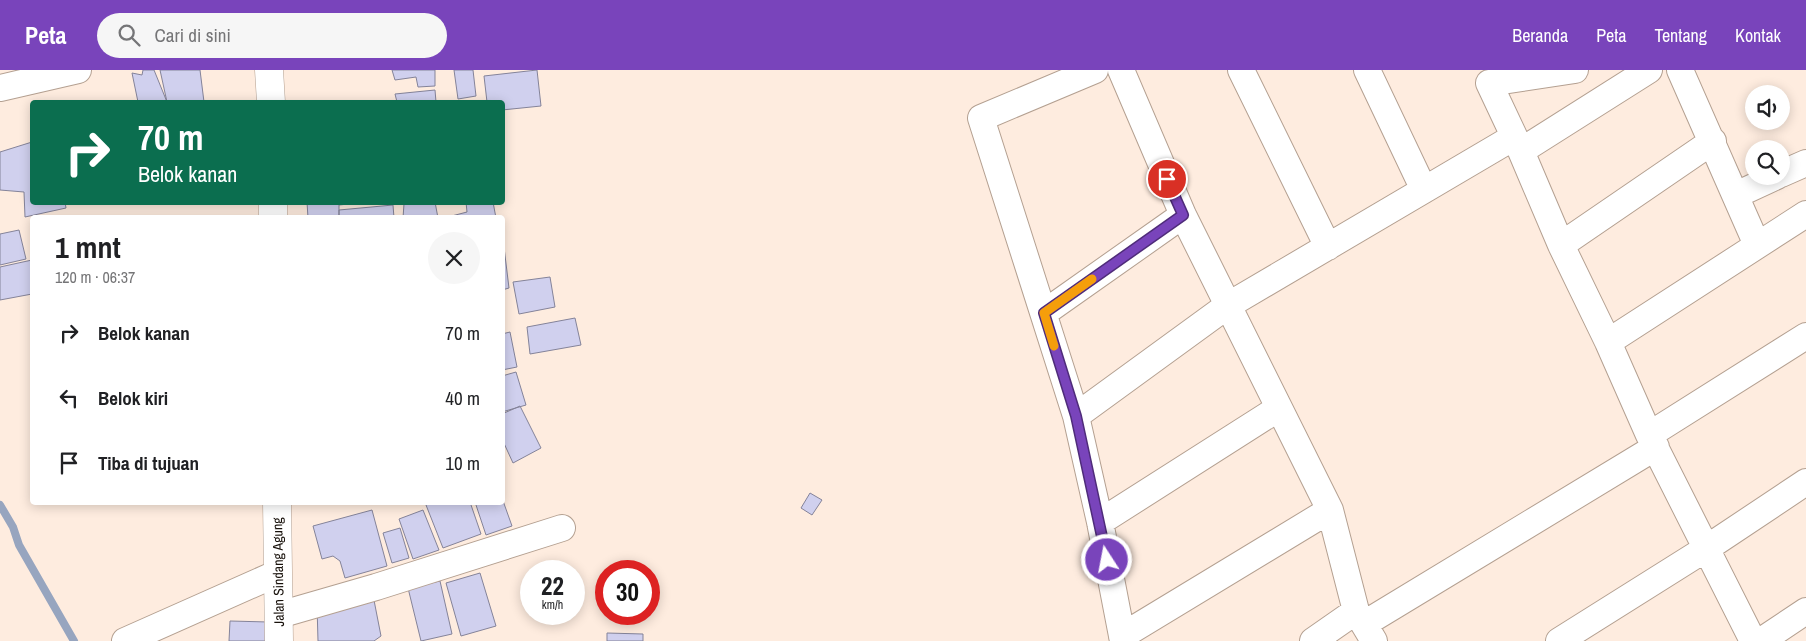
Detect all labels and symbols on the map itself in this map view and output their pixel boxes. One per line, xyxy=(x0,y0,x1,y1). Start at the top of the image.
pin xyxy=(1146,158,1188,200)
street label: Jalan Sindang Agung xyxy=(268,517,288,627)
position arrow xyxy=(1080,533,1132,585)
speed limit sign: 30 xyxy=(595,560,660,625)

